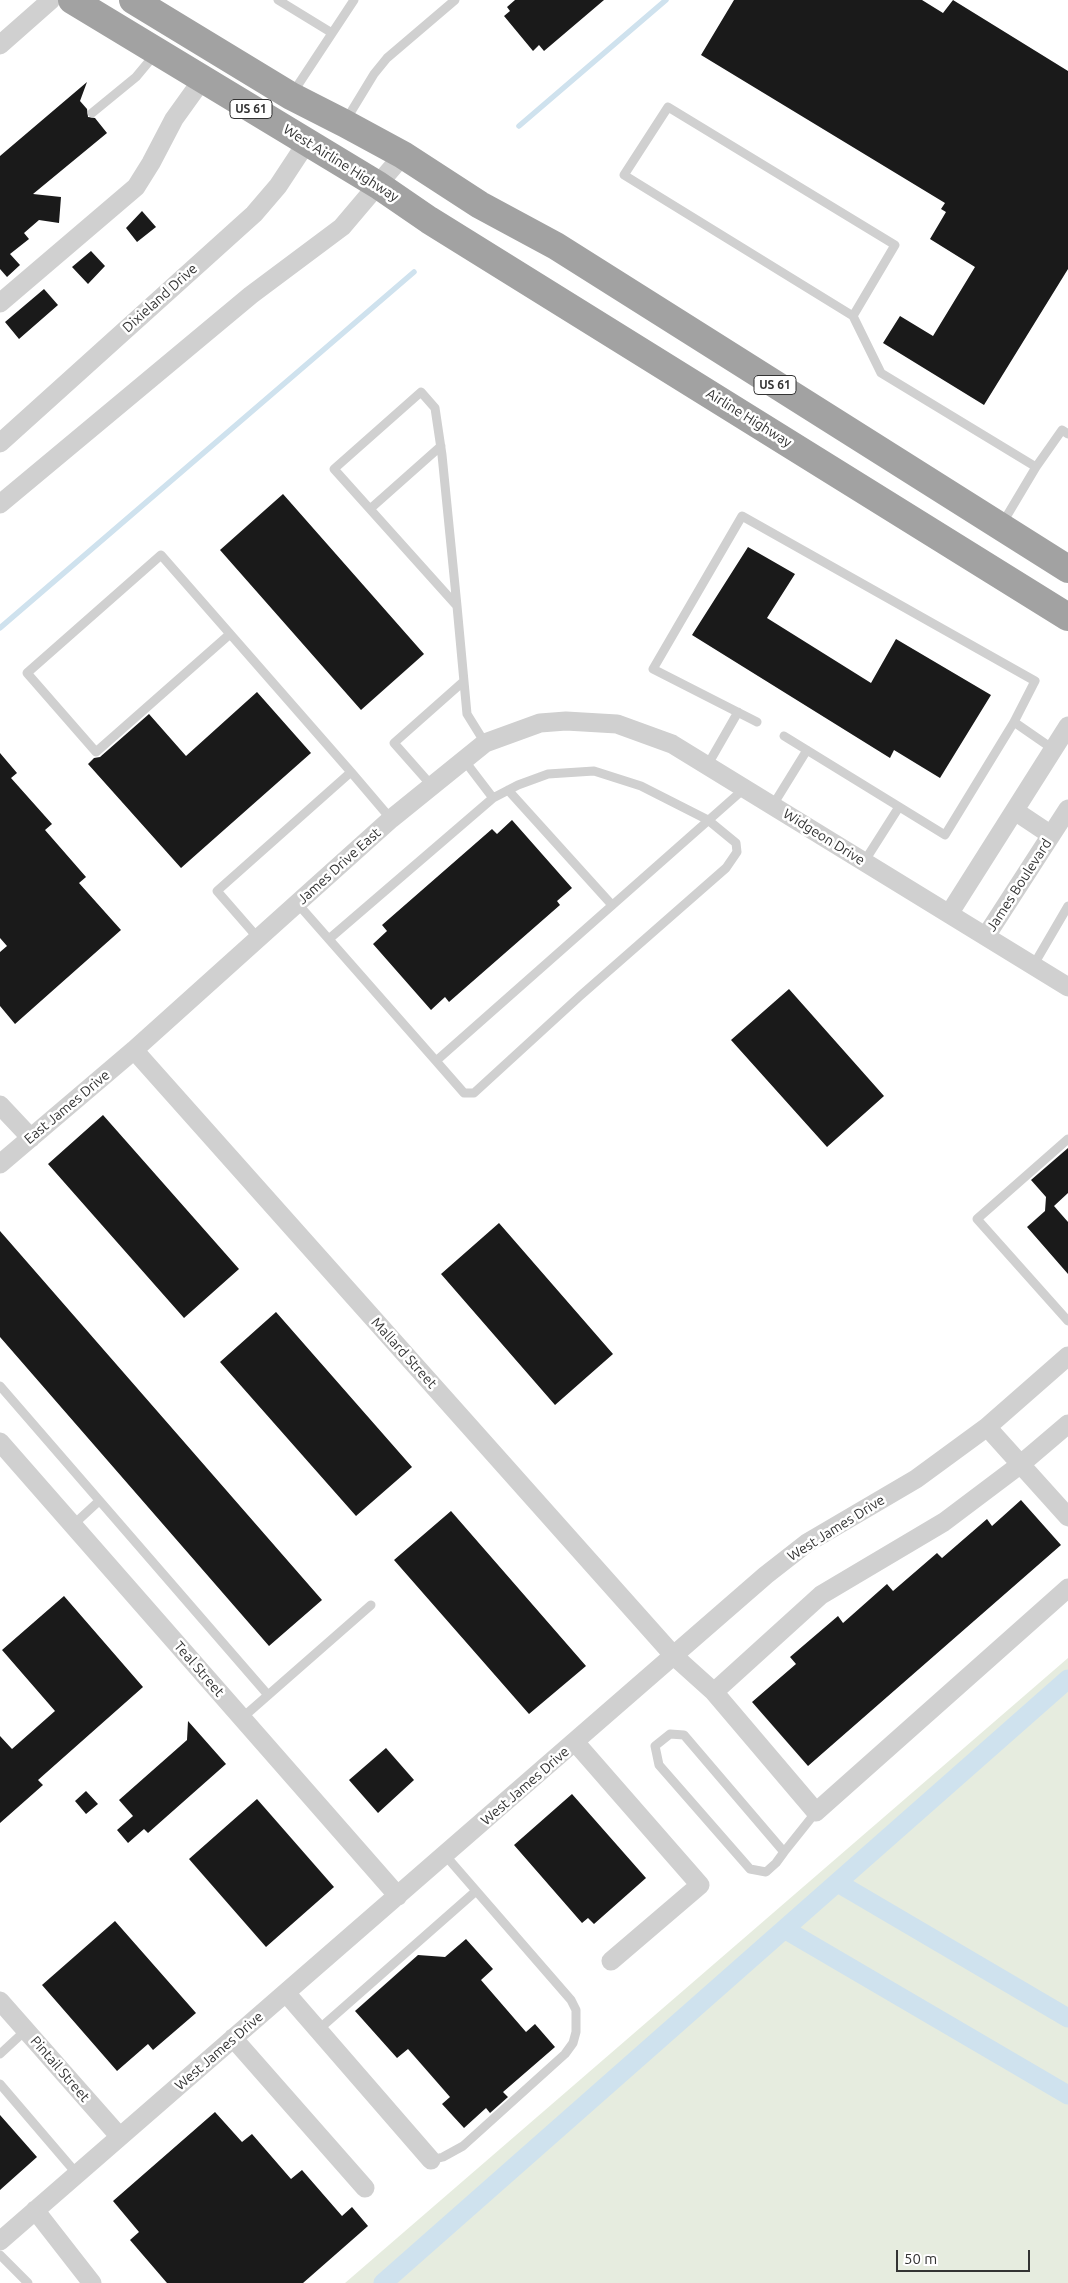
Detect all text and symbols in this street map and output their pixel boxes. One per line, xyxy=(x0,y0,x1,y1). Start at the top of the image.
road number: US 61 xyxy=(230,100,272,118)
street label: West Airline Highway xyxy=(280,121,402,205)
street label: Dixieland Drive xyxy=(119,260,201,336)
road number: US 61 xyxy=(754,376,796,394)
street label: Airline Highway xyxy=(703,385,795,451)
street label: Widgeon Drive xyxy=(780,805,868,869)
street label: James Drive East xyxy=(294,824,384,908)
street label: James Boulevard xyxy=(983,835,1055,935)
street label: East James Drive xyxy=(21,1066,113,1148)
street label: Mallard Street xyxy=(368,1314,440,1392)
street label: West James Drive xyxy=(784,1491,888,1565)
street label: Teal Street xyxy=(170,1638,228,1700)
street label: West James Drive xyxy=(477,1743,573,1829)
street label: West James Drive xyxy=(171,2008,267,2094)
street label: Pintail Street xyxy=(27,2033,93,2105)
scale bar xyxy=(898,2240,1032,2272)
text: 50 m xyxy=(904,2250,937,2267)

